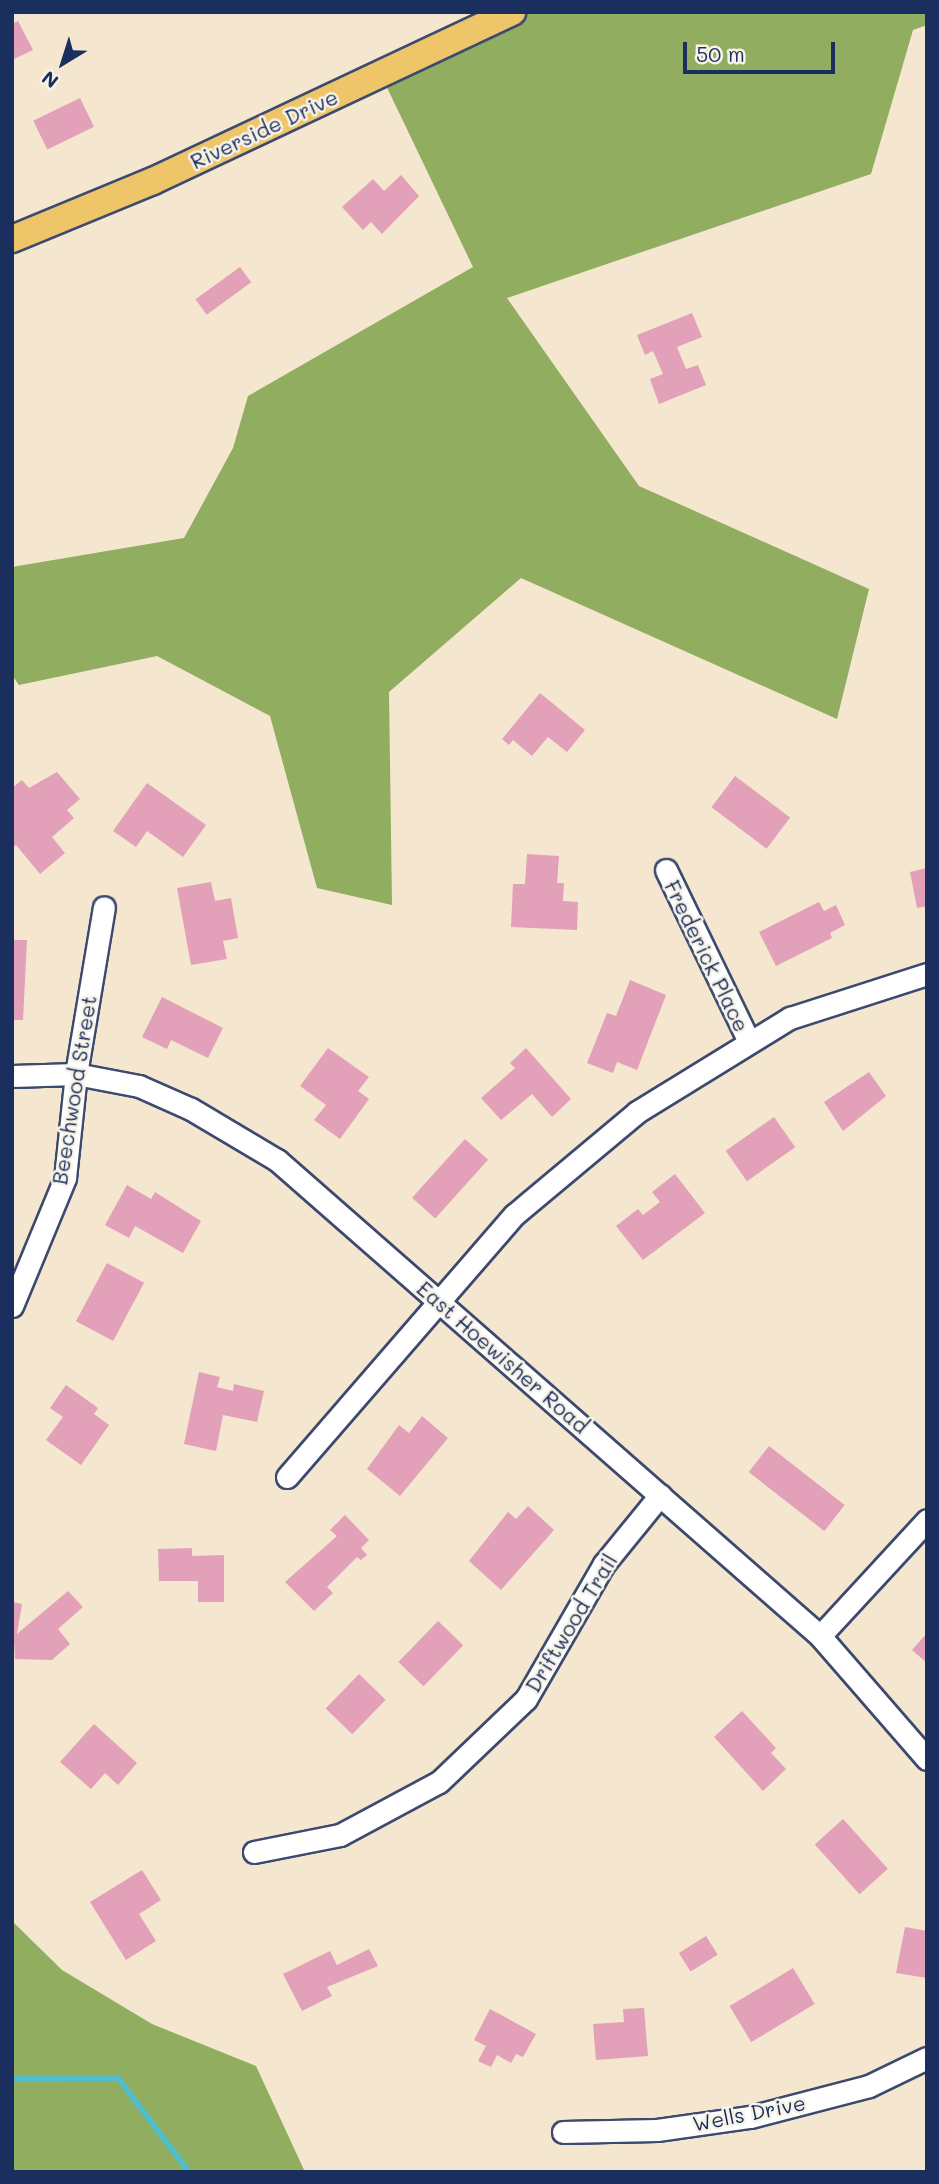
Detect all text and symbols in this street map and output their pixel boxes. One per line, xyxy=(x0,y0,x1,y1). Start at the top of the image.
north arrow xyxy=(28,28,98,98)
scale bar xyxy=(687,28,839,72)
text: 50 m xyxy=(696,40,745,67)
text: N xyxy=(36,66,63,94)
street label: Riverside Drive xyxy=(186,84,342,174)
street label: Frederick Place xyxy=(659,876,755,1036)
street label: Beechwood Street xyxy=(47,994,101,1186)
street label: East Hoewisher Road xyxy=(412,1276,594,1438)
street label: Driftwood Trail xyxy=(520,1549,622,1697)
street label: Wells Drive xyxy=(690,2090,808,2136)

